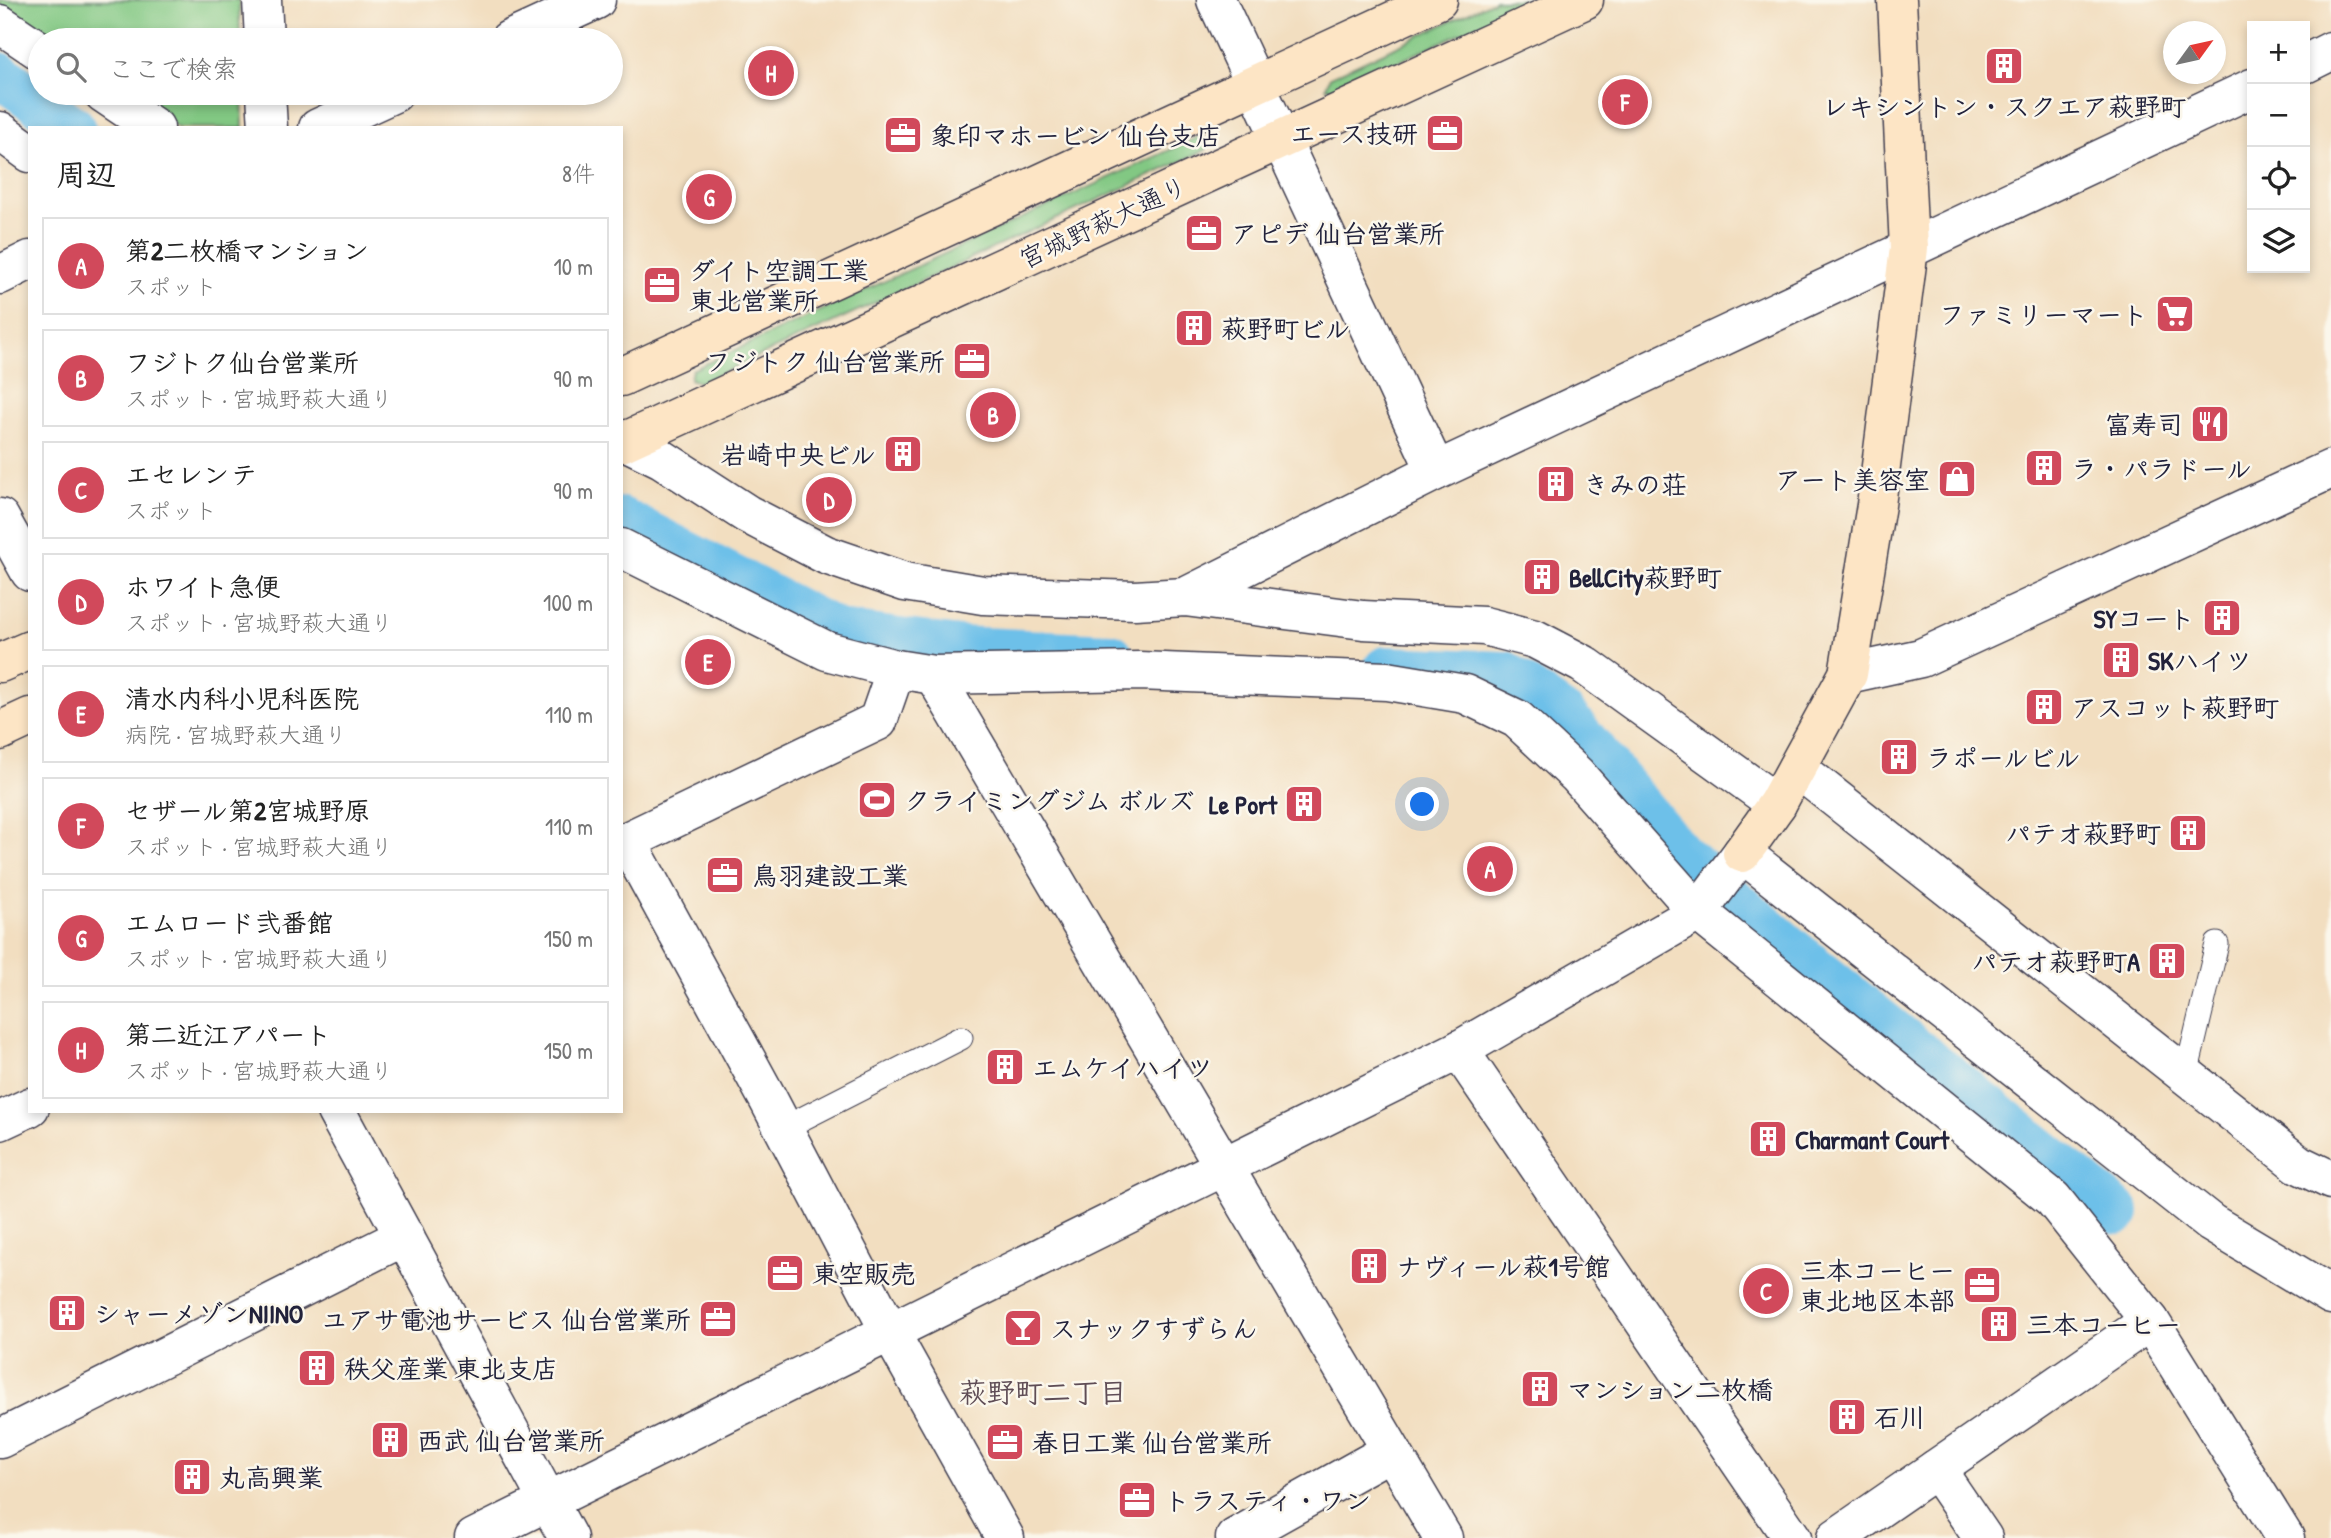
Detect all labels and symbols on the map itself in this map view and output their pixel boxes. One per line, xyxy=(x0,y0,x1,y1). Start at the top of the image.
north arrow xyxy=(2163,21,2226,84)
building icon: レキシントン・スクエア萩野町 xyxy=(1983,45,2025,87)
pin: H xyxy=(748,47,794,99)
pin: F xyxy=(1602,76,1648,128)
place label: レキシントン・スクエア萩野町 xyxy=(1822,89,2186,124)
office icon: エース技研 xyxy=(1424,112,1466,154)
office icon: 象印マホービン 仙台支店 xyxy=(882,114,924,156)
place label: エース技研 xyxy=(1290,116,1418,151)
place label: 象印マホービン 仙台支店 xyxy=(930,118,1221,153)
street label: 宮城野萩大通り xyxy=(1013,168,1193,276)
pin: G xyxy=(686,171,732,223)
office icon: アピデ 仙台営業所 xyxy=(1183,212,1225,254)
place label: アピデ 仙台営業所 xyxy=(1231,216,1445,251)
place label: ダイト空調工業 東北営業所 xyxy=(689,253,868,318)
office icon: ダイト空調工業 東北営業所 xyxy=(641,264,683,306)
supermarket icon: ファミリーマート xyxy=(2154,293,2196,335)
place label: ファミリーマート xyxy=(1939,297,2148,332)
building icon: 萩野町ビル xyxy=(1173,307,1215,349)
place label: 萩野町ビル xyxy=(1221,311,1350,346)
office icon: フジトク 仙台営業所 xyxy=(951,340,993,382)
place label: フジトク 仙台営業所 xyxy=(705,344,945,379)
pin: B xyxy=(970,389,1016,441)
restaurant icon: 富寿司 xyxy=(2189,403,2231,445)
place label: 富寿司 xyxy=(2105,407,2183,442)
building icon: 岩崎中央ビル xyxy=(882,433,924,475)
place label: 岩崎中央ビル xyxy=(721,437,876,472)
building icon: ラ・パラドール xyxy=(2023,447,2065,489)
place label: ラ・パラドール xyxy=(2071,451,2252,486)
shop icon: アート美容室 xyxy=(1936,458,1978,500)
place label: アート美容室 xyxy=(1775,462,1930,497)
building icon: きみの荘 xyxy=(1535,463,1577,505)
place label: きみの荘 xyxy=(1583,467,1687,502)
pin: D xyxy=(806,474,852,526)
building icon: BellCity萩野町 xyxy=(1521,556,1563,598)
place label: BellCity萩野町 xyxy=(1569,560,1722,596)
building icon: SYコート xyxy=(2201,597,2243,639)
place label: SYコート xyxy=(2094,601,2195,636)
pin: E xyxy=(685,636,731,688)
building icon: SKハイツ xyxy=(2100,639,2142,681)
place label: SKハイツ xyxy=(2148,643,2252,678)
building icon: アスコット萩野町 xyxy=(2023,686,2065,728)
place label: アスコット萩野町 xyxy=(2071,690,2279,725)
building icon: ラポールビル xyxy=(1878,736,1920,778)
place label: ラポールビル xyxy=(1926,740,2080,775)
sports icon: クライミングジム ボルズ xyxy=(856,779,898,821)
place label: クライミングジム ボルズ xyxy=(904,783,1194,818)
building icon: Le Port xyxy=(1283,783,1325,825)
place label: Le Port xyxy=(1209,787,1278,822)
your location xyxy=(1405,787,1439,821)
building icon: パテオ萩野町 xyxy=(2167,812,2209,854)
place label: パテオ萩野町 xyxy=(2005,816,2161,851)
pin: A xyxy=(1467,843,1513,895)
office icon: 鳥羽建設工業 xyxy=(704,854,746,896)
place label: 鳥羽建設工業 xyxy=(752,858,908,893)
building icon: パテオ萩野町A xyxy=(2146,940,2188,982)
place label: パテオ萩野町A xyxy=(1971,944,2140,979)
building icon: エムケイハイツ xyxy=(984,1046,1026,1088)
place label: エムケイハイツ xyxy=(1032,1050,1212,1085)
building icon: Charmant Court xyxy=(1747,1118,1789,1160)
place label: Charmant Court xyxy=(1795,1122,1950,1157)
building icon: ナヴィール萩1号館 xyxy=(1348,1245,1390,1287)
place label: ナヴィール萩1号館 xyxy=(1396,1249,1610,1284)
office icon: 東空販売 xyxy=(764,1252,806,1294)
place label: 三本コーヒー 東北地区本部 xyxy=(1799,1253,1955,1318)
place label: 東空販売 xyxy=(812,1256,916,1291)
office icon: 三本コーヒー 東北地区本部 xyxy=(1961,1264,2003,1306)
pin: C xyxy=(1743,1265,1789,1317)
building icon: シャーメゾンNIINO xyxy=(46,1292,88,1334)
place label: シャーメゾンNIINO xyxy=(94,1296,304,1331)
office icon: ユアサ電池サービス 仙台営業所 xyxy=(697,1298,739,1340)
place label: ユアサ電池サービス 仙台営業所 xyxy=(322,1302,691,1337)
building icon: 三本コーヒー xyxy=(1978,1303,2020,1345)
bar icon: スナックすずらん xyxy=(1002,1307,1044,1349)
place label: 三本コーヒー xyxy=(2026,1307,2181,1342)
place label: スナックすずらん xyxy=(1050,1311,1257,1346)
building icon: 秩父産業 東北支店 xyxy=(296,1347,338,1389)
place label: 秩父産業 東北支店 xyxy=(344,1351,558,1386)
building icon: マンション二枚橋 xyxy=(1519,1368,1561,1410)
place label: マンション二枚橋 xyxy=(1567,1372,1773,1407)
district label: 萩野町二丁目 xyxy=(959,1373,1127,1411)
building icon: 石川 xyxy=(1826,1396,1868,1438)
place label: 石川 xyxy=(1874,1400,1926,1435)
building icon: 西武 仙台営業所 xyxy=(369,1419,411,1461)
office icon: 春日工業 仙台営業所 xyxy=(984,1421,1026,1463)
place label: 西武 仙台営業所 xyxy=(417,1423,605,1458)
place label: 春日工業 仙台営業所 xyxy=(1032,1425,1272,1460)
building icon: 丸高興業 xyxy=(171,1456,213,1498)
place label: 丸高興業 xyxy=(219,1460,323,1495)
office icon: トラスティ・ワン xyxy=(1116,1479,1158,1521)
place label: トラスティ・ワン xyxy=(1164,1483,1371,1518)

